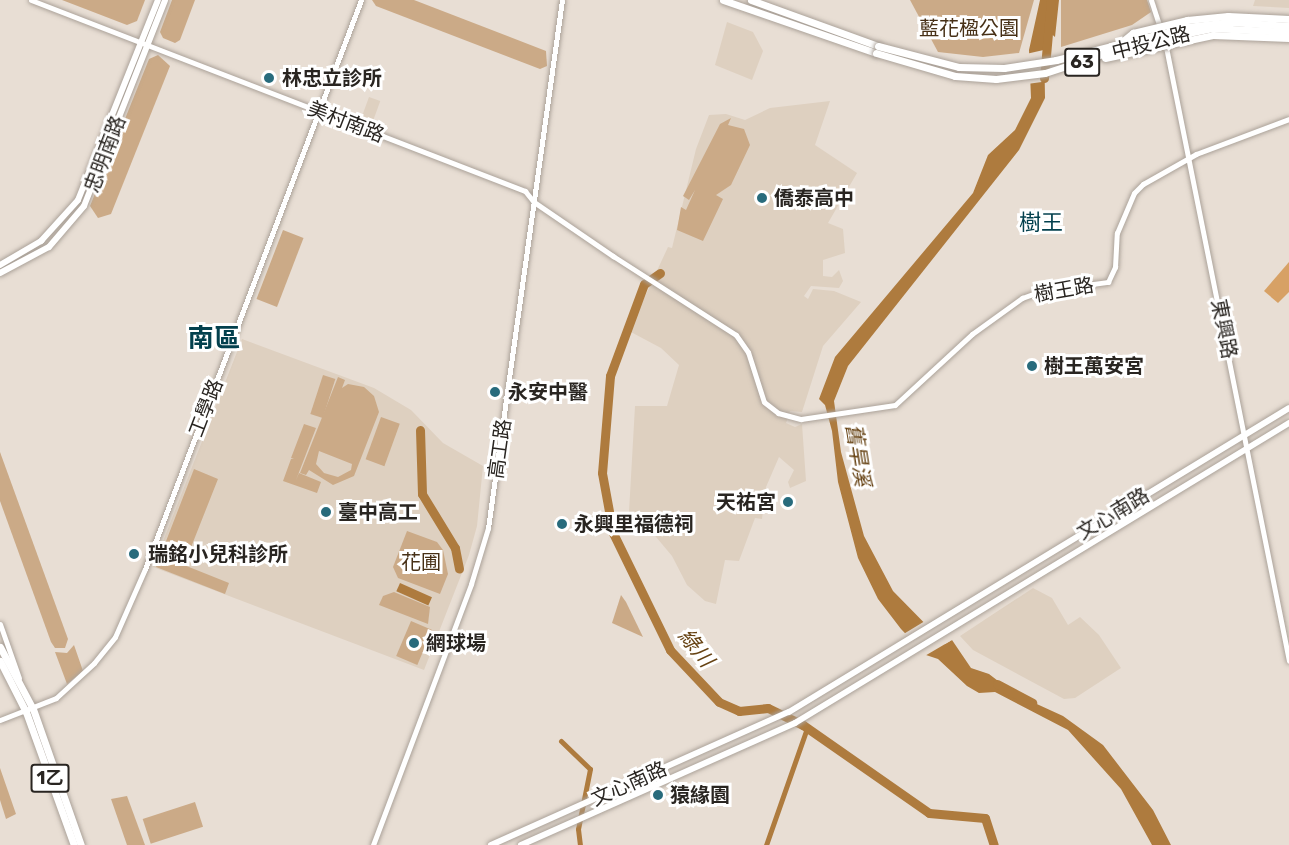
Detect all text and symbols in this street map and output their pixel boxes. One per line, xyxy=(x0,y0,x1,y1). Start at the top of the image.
park label: 藍花楹公園 xyxy=(919,16,1019,40)
street label: 中投公路 xyxy=(1109,22,1193,64)
road number: 63 xyxy=(1064,47,1100,77)
place label: 林忠立診所 xyxy=(282,66,382,90)
marker: 林忠立診所 xyxy=(260,69,278,87)
street label: 美村南路 xyxy=(304,96,388,148)
street label: 忠明南路 xyxy=(79,112,131,196)
place label: 僑泰高中 xyxy=(774,186,854,210)
marker: 僑泰高中 xyxy=(755,191,769,205)
district label: 樹王 xyxy=(1019,210,1063,236)
street label: 樹王路 xyxy=(1032,273,1096,307)
street label: 東興路 xyxy=(1206,297,1242,361)
district label: 南區 xyxy=(188,323,240,355)
place label: 樹王萬安宮 xyxy=(1044,354,1144,378)
marker: 樹王萬安宮 xyxy=(1025,359,1039,373)
street label: 工學路 xyxy=(184,376,228,440)
place label: 永安中醫 xyxy=(508,380,588,404)
marker: 永安中醫 xyxy=(486,383,504,401)
street label: 高工路 xyxy=(484,418,516,480)
water label: 舊旱溪 xyxy=(841,422,875,488)
street label: 文心南路 xyxy=(1073,483,1153,545)
place label: 天祐宮 xyxy=(716,490,776,514)
marker: 天祐宮 xyxy=(781,495,795,509)
place label: 臺中高工 xyxy=(338,500,418,524)
marker: 臺中高工 xyxy=(319,505,333,519)
place label: 永興里福德祠 xyxy=(574,512,694,536)
marker: 永興里福德祠 xyxy=(555,517,569,531)
place label: 瑞銘小兒科診所 xyxy=(148,542,288,566)
marker: 瑞銘小兒科診所 xyxy=(125,545,143,563)
park label: 花圃 xyxy=(401,550,441,574)
water label: 綠川 xyxy=(673,624,719,672)
place label: 網球場 xyxy=(426,631,486,655)
marker: 網球場 xyxy=(407,636,421,650)
street label: 文心南路 xyxy=(588,757,670,811)
road number: 1乙 xyxy=(31,763,70,793)
place label: 猿緣園 xyxy=(670,783,730,807)
marker: 猿緣園 xyxy=(651,788,665,802)

